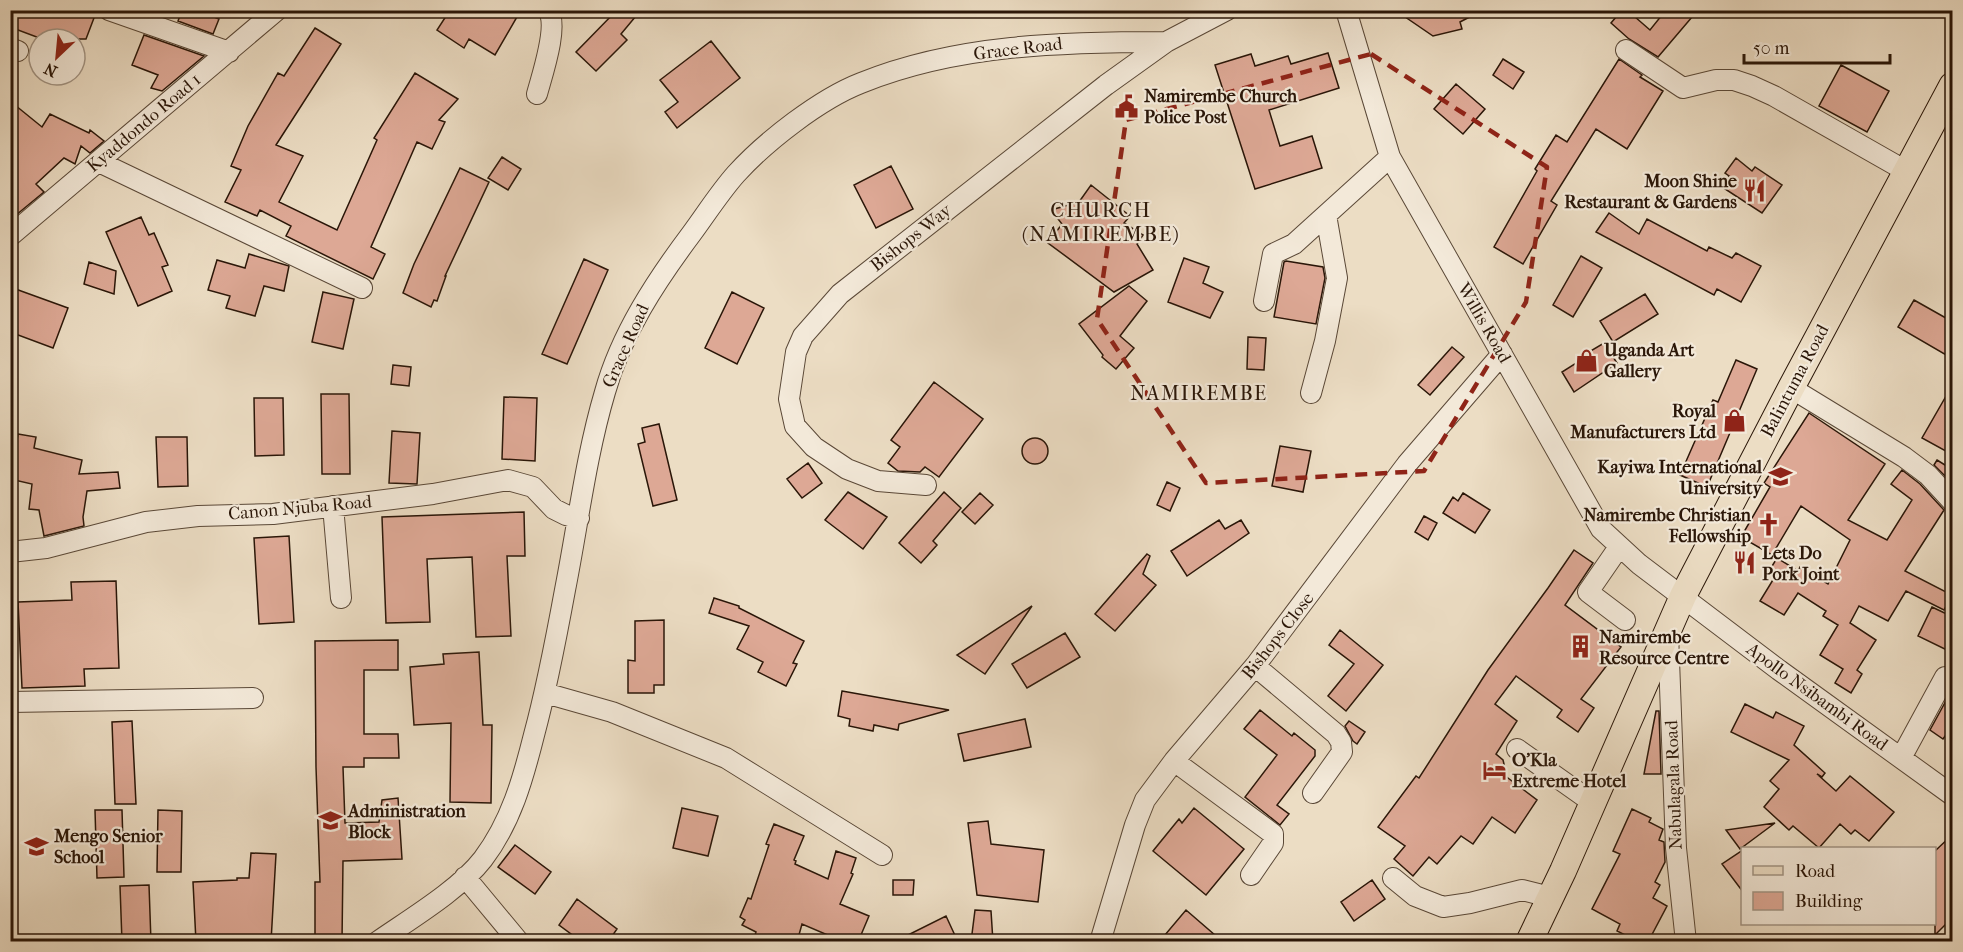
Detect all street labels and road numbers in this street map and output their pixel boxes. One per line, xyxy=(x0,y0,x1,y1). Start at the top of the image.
street label: Grace Road xyxy=(972,33,1064,65)
street label: Kyaddondo Road 1 xyxy=(83,69,205,177)
street label: Bishops Way xyxy=(866,199,957,276)
street label: Willis Road xyxy=(1452,278,1515,367)
street label: Grace Road xyxy=(598,301,654,391)
street label: Balintuma Road xyxy=(1757,321,1834,441)
street label: Canon Njuba Road xyxy=(227,491,373,525)
street label: Bishops Close xyxy=(1238,588,1319,684)
street label: Apollo Nsibambi Road xyxy=(1741,638,1892,755)
street label: Nabulagala Road xyxy=(1661,720,1687,850)

